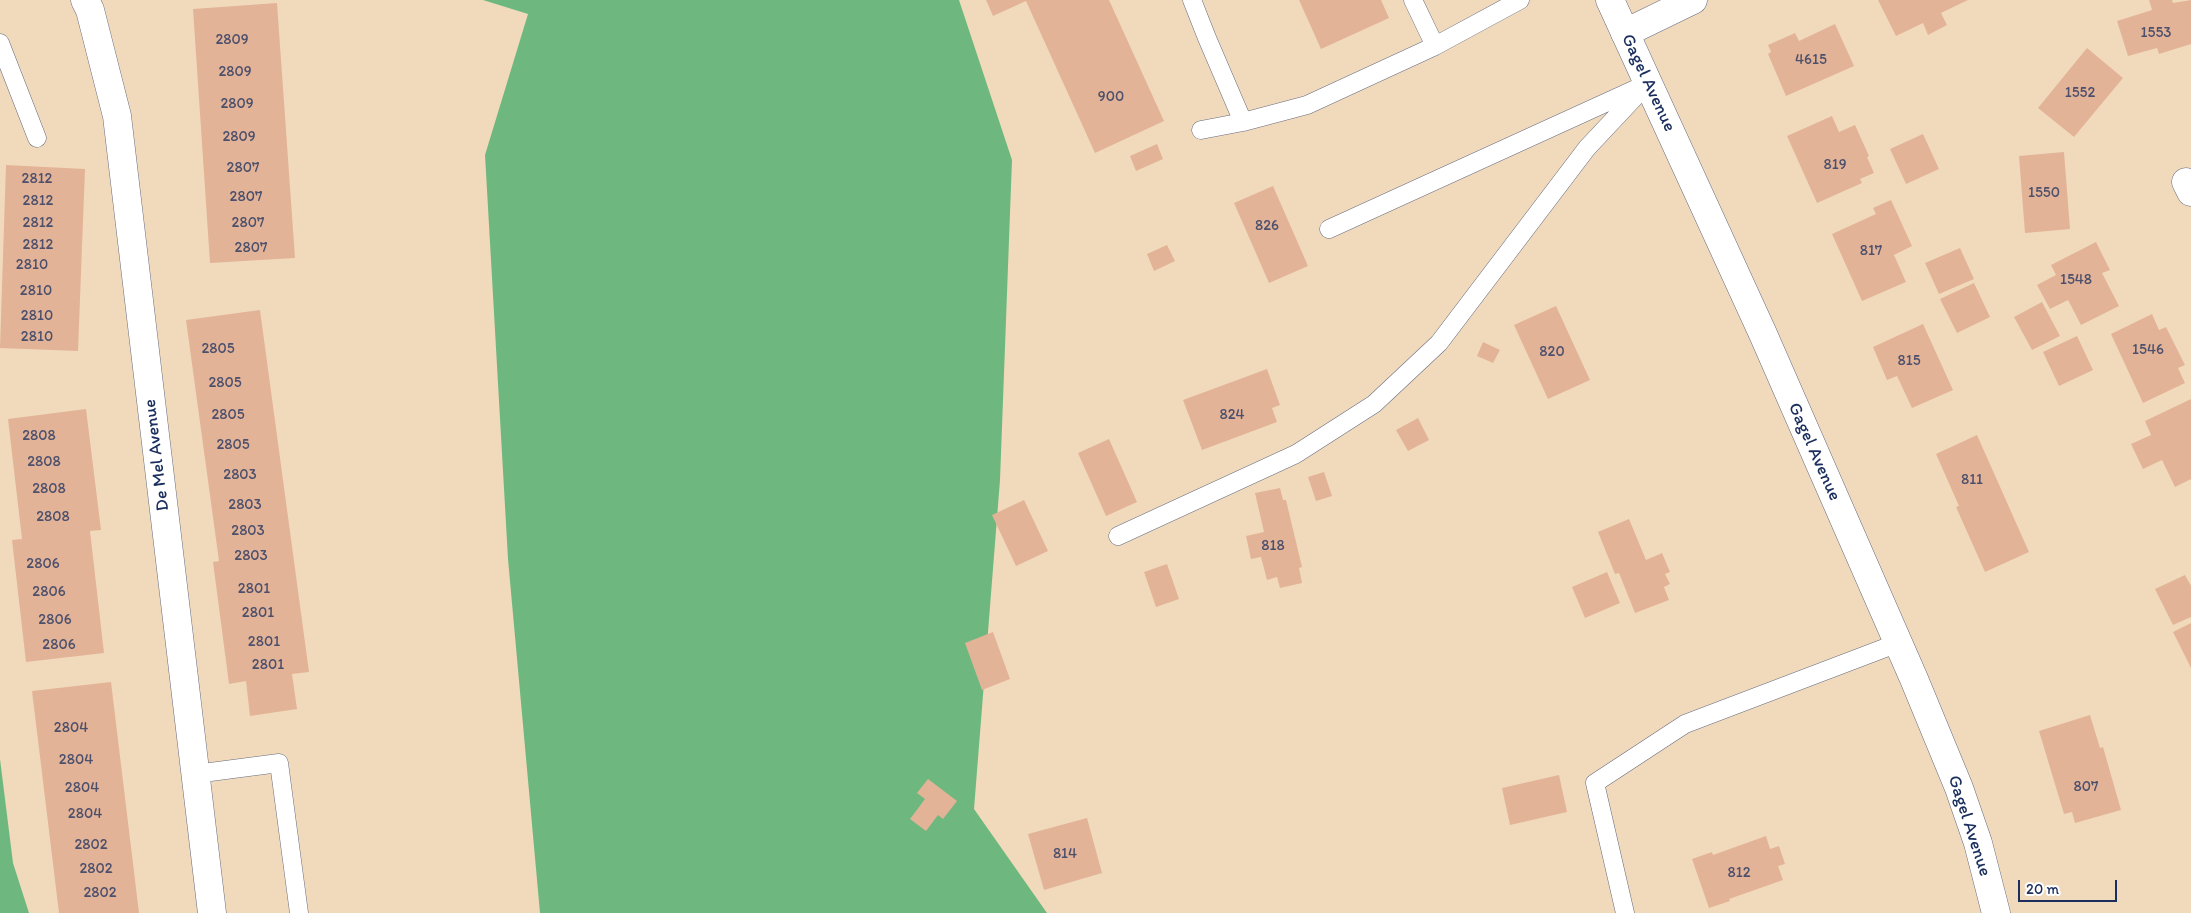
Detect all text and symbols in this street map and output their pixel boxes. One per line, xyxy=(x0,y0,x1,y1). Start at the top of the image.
house number: 1553 xyxy=(2141,24,2171,42)
house number: 2809 xyxy=(215,31,249,49)
street label: Gagel Avenue xyxy=(1616,31,1680,135)
house number: 4615 xyxy=(1795,51,1827,69)
house number: 2809 xyxy=(218,63,252,81)
house number: 1552 xyxy=(2065,84,2095,102)
house number: 900 xyxy=(1098,88,1124,106)
house number: 2809 xyxy=(220,95,254,113)
house number: 2809 xyxy=(222,128,256,146)
house number: 819 xyxy=(1823,156,1847,174)
house number: 2807 xyxy=(227,159,259,177)
house number: 2812 xyxy=(22,170,52,188)
house number: 1550 xyxy=(2028,184,2060,202)
house number: 2807 xyxy=(230,188,262,206)
house number: 2812 xyxy=(23,192,53,210)
house number: 2812 xyxy=(23,214,53,232)
house number: 2807 xyxy=(232,214,264,232)
house number: 826 xyxy=(1255,217,1279,235)
house number: 2812 xyxy=(23,236,53,254)
house number: 2807 xyxy=(235,239,267,257)
house number: 817 xyxy=(1860,242,1882,260)
house number: 2810 xyxy=(16,256,48,274)
house number: 1548 xyxy=(2060,271,2092,289)
house number: 2810 xyxy=(20,282,52,300)
house number: 2810 xyxy=(21,307,53,325)
house number: 2810 xyxy=(21,328,53,346)
house number: 2805 xyxy=(201,340,235,358)
house number: 1546 xyxy=(2132,341,2164,359)
house number: 820 xyxy=(1539,343,1565,361)
house number: 815 xyxy=(1897,352,1921,370)
house number: 2805 xyxy=(208,374,242,392)
street label: De Mel Avenue xyxy=(139,398,175,512)
street label: Gagel Avenue xyxy=(1783,400,1845,504)
house number: 2805 xyxy=(211,406,245,424)
house number: 824 xyxy=(1219,406,1245,424)
house number: 2808 xyxy=(22,427,56,445)
house number: 2805 xyxy=(216,436,250,454)
house number: 2808 xyxy=(27,453,61,471)
house number: 2803 xyxy=(223,466,257,484)
house number: 811 xyxy=(1961,471,1983,489)
house number: 2808 xyxy=(32,480,66,498)
house number: 2803 xyxy=(228,496,262,514)
house number: 2808 xyxy=(36,508,70,526)
house number: 2803 xyxy=(231,522,265,540)
house number: 818 xyxy=(1261,537,1285,555)
house number: 2803 xyxy=(234,547,268,565)
house number: 2806 xyxy=(26,555,60,573)
house number: 2801 xyxy=(238,580,270,598)
house number: 2806 xyxy=(32,583,66,601)
house number: 2801 xyxy=(242,604,274,622)
house number: 2806 xyxy=(38,611,72,629)
house number: 2801 xyxy=(248,633,280,651)
house number: 2806 xyxy=(42,636,76,654)
house number: 2801 xyxy=(252,656,284,674)
house number: 2804 xyxy=(54,719,88,737)
house number: 2804 xyxy=(59,751,93,769)
street label: Gagel Avenue xyxy=(1943,773,1995,879)
house number: 807 xyxy=(2074,778,2098,796)
house number: 2804 xyxy=(65,779,99,797)
house number: 2804 xyxy=(68,805,102,823)
house number: 2802 xyxy=(74,836,108,854)
house number: 814 xyxy=(1053,845,1077,863)
house number: 2802 xyxy=(79,860,113,878)
house number: 812 xyxy=(1727,864,1751,882)
scale bar xyxy=(2021,870,2120,902)
text: 20 m xyxy=(2026,880,2059,898)
house number: 2802 xyxy=(83,884,117,902)

